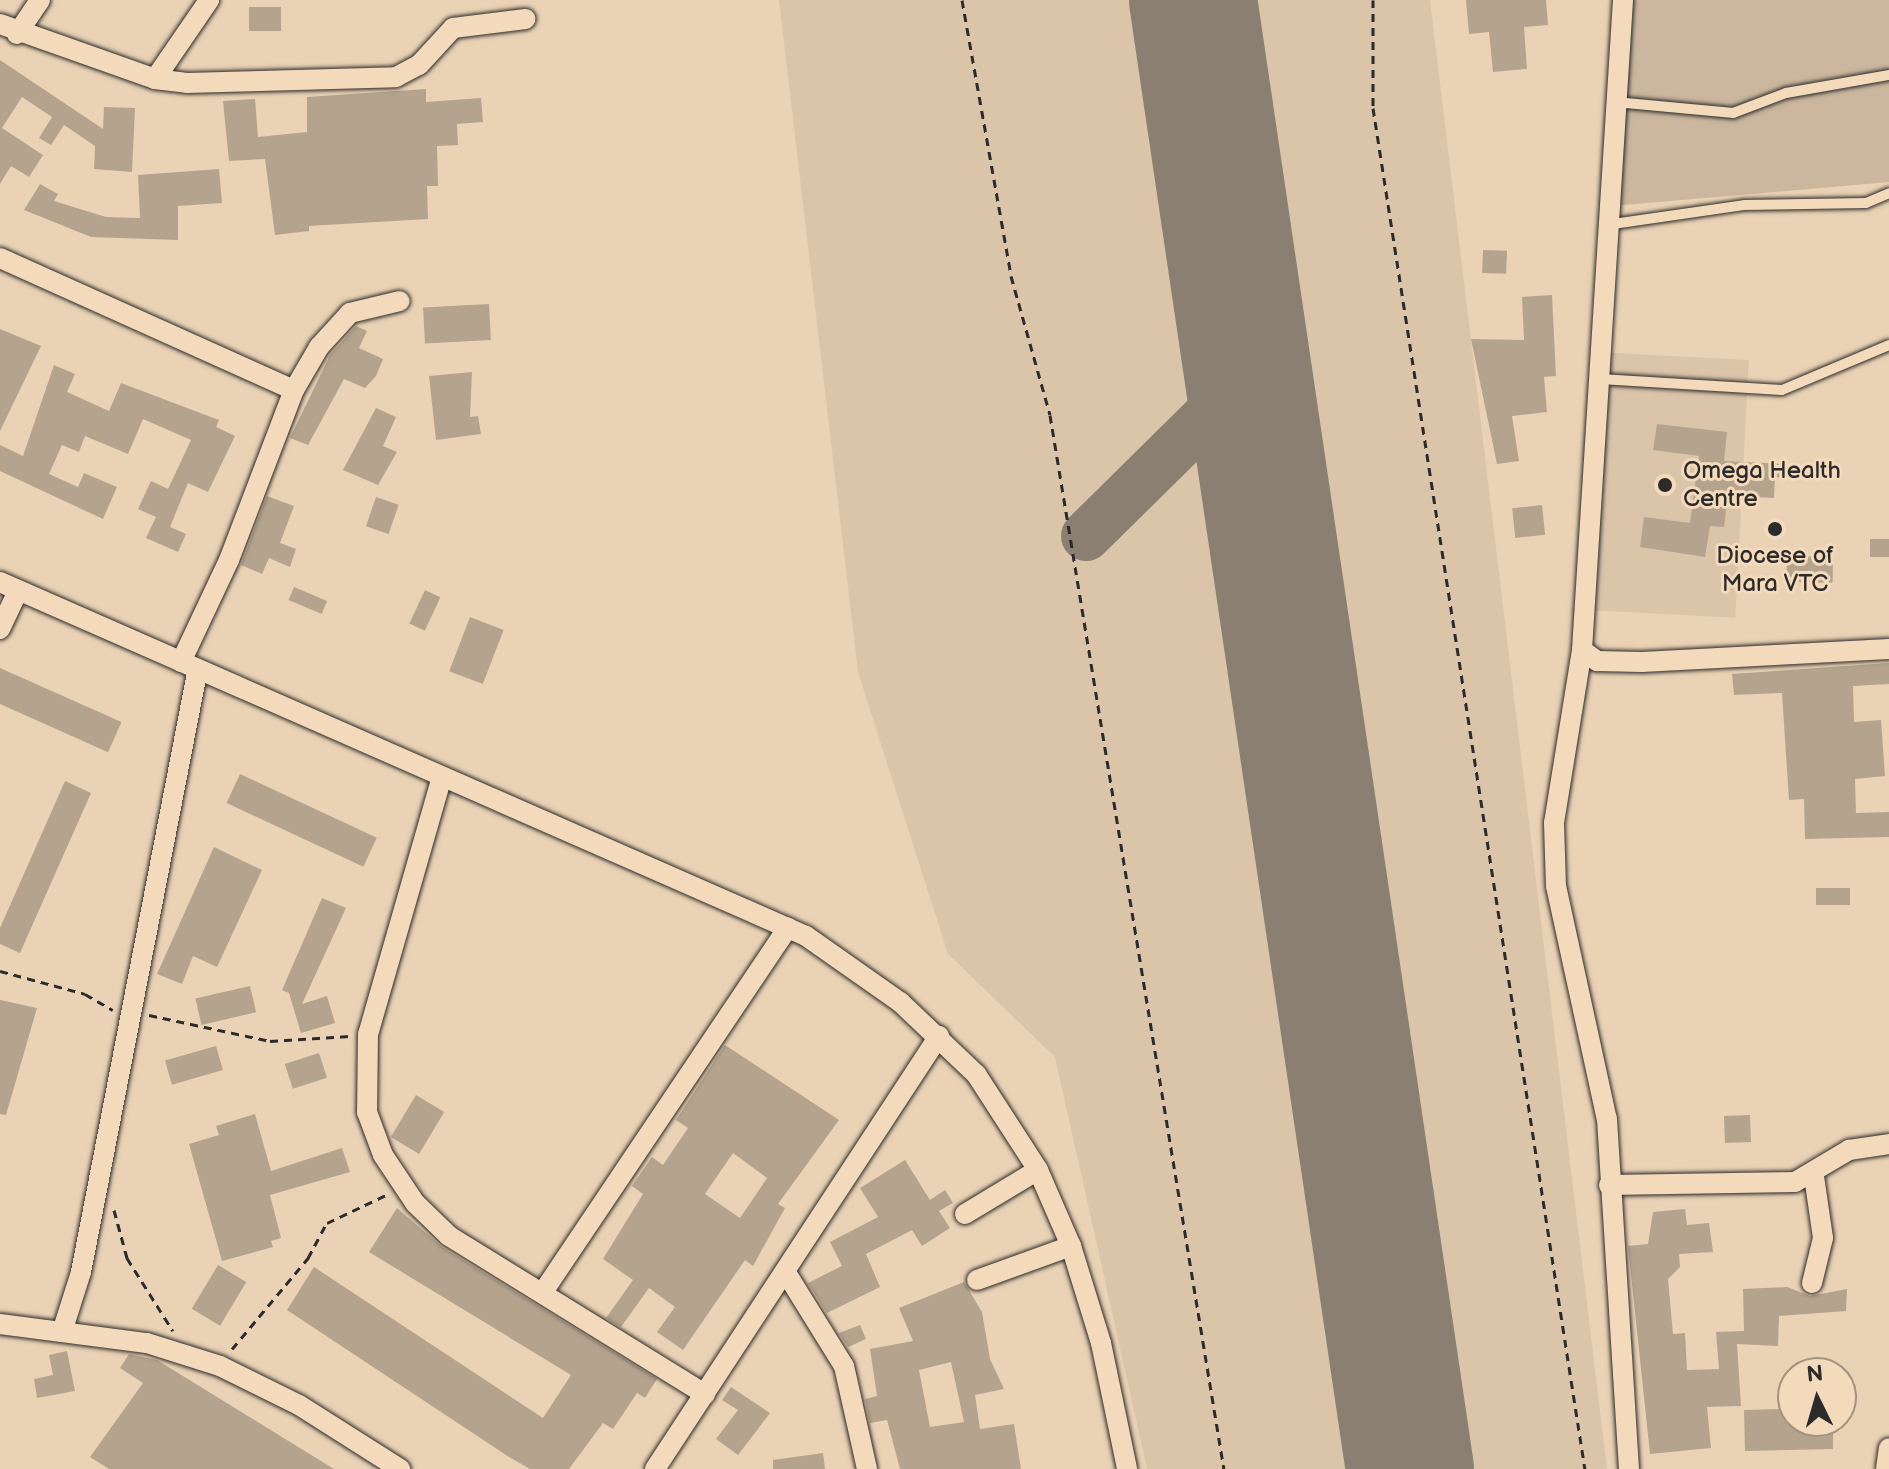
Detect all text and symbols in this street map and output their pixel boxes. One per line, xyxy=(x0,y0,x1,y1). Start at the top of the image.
place label: Omega Health Centre xyxy=(1683,457,1841,513)
marker: Omega Health Centre xyxy=(1654,474,1676,496)
marker: Diocese of Mara VTC xyxy=(1766,520,1784,538)
place label: Diocese of Mara VTC xyxy=(1716,542,1834,598)
north arrow xyxy=(1777,1357,1857,1437)
text: N xyxy=(1806,1360,1824,1389)

